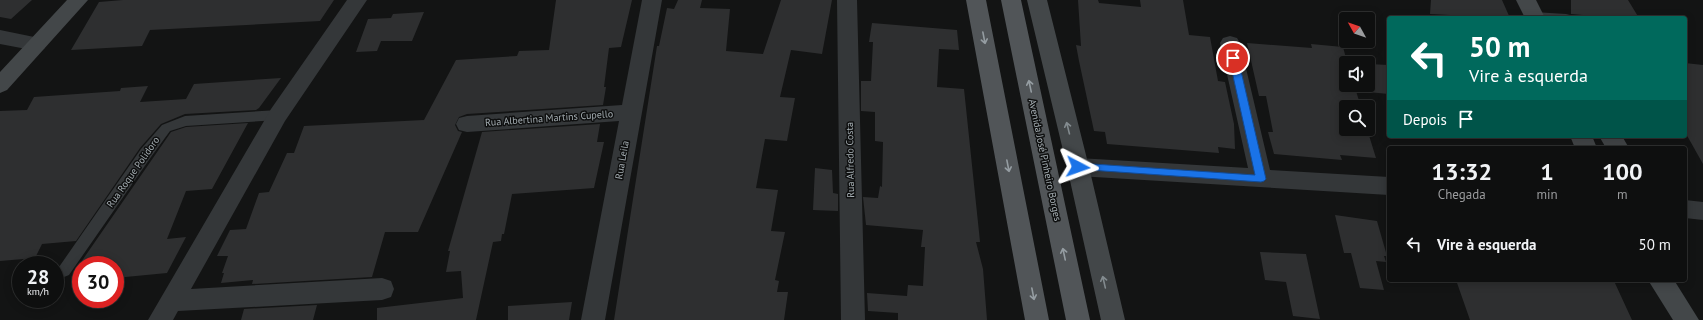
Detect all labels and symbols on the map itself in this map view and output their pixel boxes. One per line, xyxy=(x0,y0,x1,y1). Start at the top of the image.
north arrow xyxy=(1339,12,1375,48)
one-way arrow xyxy=(980,31,988,44)
pin xyxy=(1216,41,1250,75)
one-way arrow xyxy=(1025,80,1033,93)
street label: Avenida José Pinheiro Borges xyxy=(1026,98,1064,222)
street label: Rua Albertina Martins Cupello xyxy=(485,107,613,129)
street label: Rua Alfredo Costa xyxy=(843,122,857,198)
one-way arrow xyxy=(1064,122,1072,135)
street label: Rua Roque Polidoro xyxy=(104,134,162,210)
street label: Rua Leila xyxy=(612,140,632,180)
position arrow xyxy=(1057,146,1099,188)
one-way arrow xyxy=(1005,159,1013,172)
one-way arrow xyxy=(1060,248,1068,261)
speed limit sign: 30 xyxy=(72,256,124,308)
one-way arrow xyxy=(1100,276,1108,289)
one-way arrow xyxy=(1029,287,1037,300)

